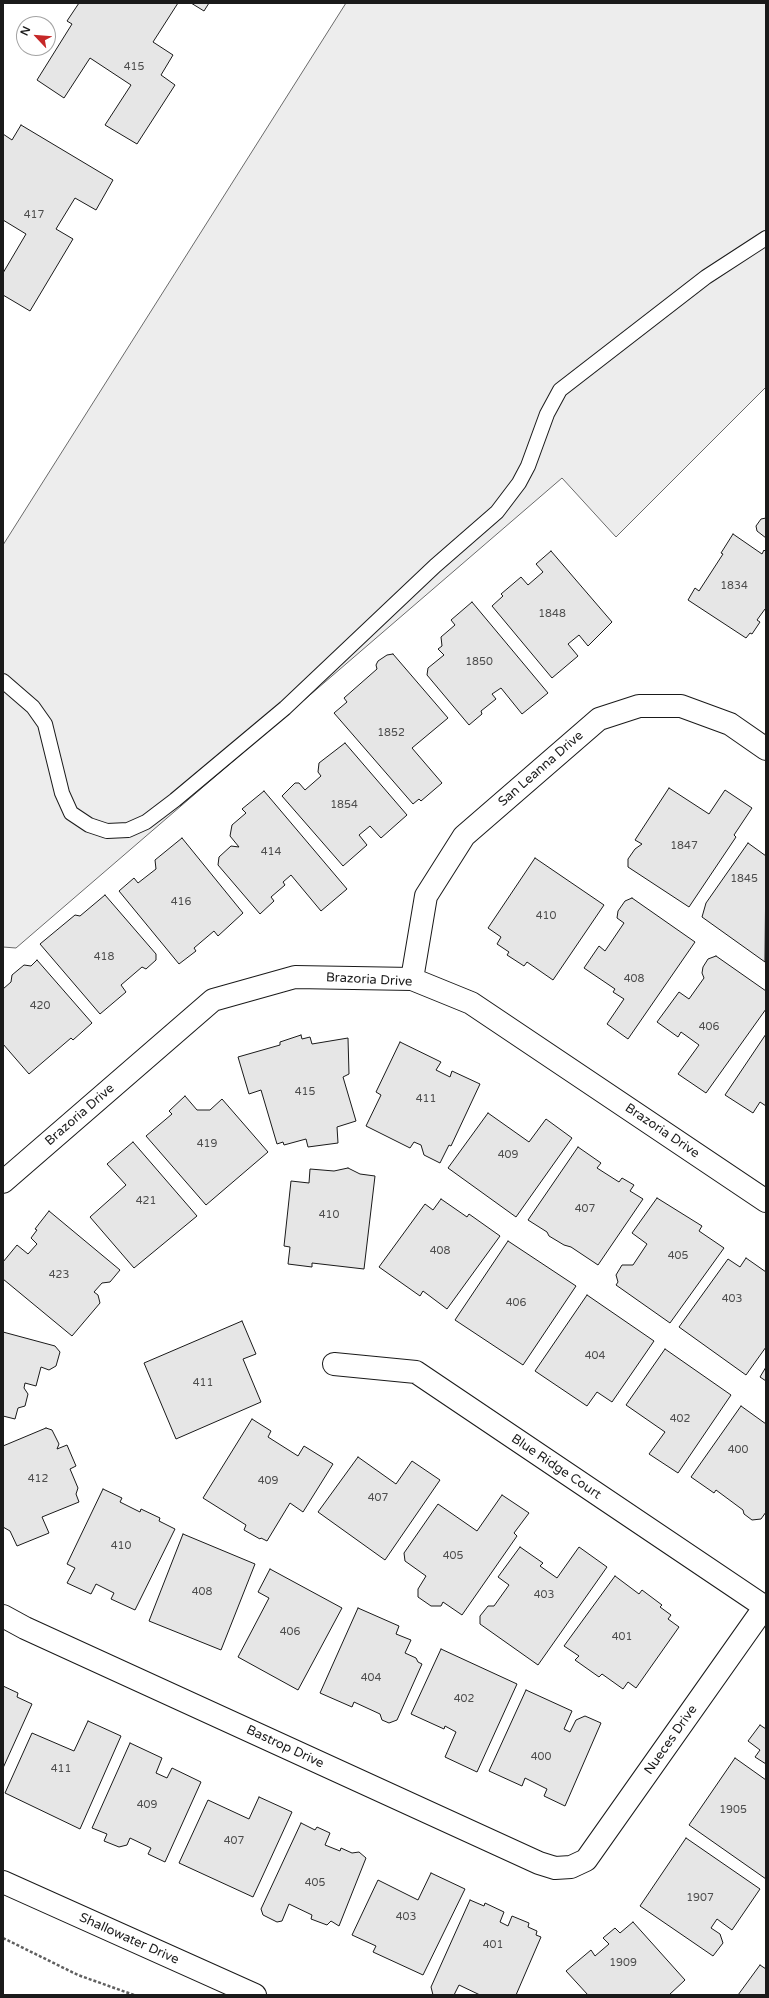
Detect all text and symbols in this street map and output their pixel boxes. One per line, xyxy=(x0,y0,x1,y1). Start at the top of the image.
north arrow xyxy=(16,16,56,56)
text: N xyxy=(18,24,33,38)
house number: 415 xyxy=(124,60,144,74)
house number: 417 xyxy=(24,208,44,222)
house number: 1834 xyxy=(720,579,748,593)
house number: 1848 xyxy=(538,607,566,621)
house number: 1850 xyxy=(465,655,493,669)
house number: 1852 xyxy=(377,726,405,740)
street label: San Leanna Drive xyxy=(495,728,587,810)
house number: 1854 xyxy=(330,798,358,812)
house number: 1847 xyxy=(670,839,698,853)
house number: 414 xyxy=(261,845,281,859)
house number: 1845 xyxy=(730,872,758,886)
house number: 416 xyxy=(171,895,191,909)
house number: 410 xyxy=(536,909,556,923)
house number: 418 xyxy=(94,950,114,964)
street label: Brazoria Drive xyxy=(325,970,413,990)
house number: 408 xyxy=(624,972,644,986)
house number: 420 xyxy=(30,999,50,1013)
house number: 406 xyxy=(699,1020,719,1034)
street label: Brazoria Drive xyxy=(42,1081,118,1149)
house number: 415 xyxy=(295,1085,315,1099)
house number: 411 xyxy=(416,1092,436,1106)
street label: Brazoria Drive xyxy=(622,1100,702,1162)
house number: 419 xyxy=(197,1137,217,1151)
house number: 409 xyxy=(498,1148,518,1162)
house number: 421 xyxy=(136,1194,156,1208)
house number: 407 xyxy=(575,1202,595,1216)
house number: 410 xyxy=(319,1208,339,1222)
house number: 408 xyxy=(430,1244,450,1258)
house number: 405 xyxy=(668,1249,688,1263)
house number: 423 xyxy=(49,1268,69,1282)
house number: 403 xyxy=(722,1292,742,1306)
house number: 406 xyxy=(506,1296,526,1310)
house number: 404 xyxy=(585,1349,605,1363)
house number: 411 xyxy=(193,1376,213,1390)
house number: 402 xyxy=(670,1412,690,1426)
street label: Blue Ridge Court xyxy=(508,1431,604,1503)
house number: 400 xyxy=(728,1443,748,1457)
house number: 412 xyxy=(28,1472,48,1486)
house number: 409 xyxy=(258,1474,278,1488)
house number: 407 xyxy=(368,1491,388,1505)
house number: 410 xyxy=(111,1539,131,1553)
house number: 405 xyxy=(443,1549,463,1563)
house number: 408 xyxy=(192,1585,212,1599)
house number: 403 xyxy=(534,1588,554,1602)
house number: 406 xyxy=(280,1625,300,1639)
house number: 401 xyxy=(612,1630,632,1644)
house number: 404 xyxy=(361,1671,381,1685)
house number: 402 xyxy=(454,1692,474,1706)
street label: Nueces Drive xyxy=(641,1702,701,1778)
street label: Bastrop Drive xyxy=(244,1722,326,1772)
house number: 400 xyxy=(531,1750,551,1764)
house number: 411 xyxy=(51,1762,71,1776)
house number: 409 xyxy=(137,1798,157,1812)
house number: 1905 xyxy=(719,1803,747,1817)
house number: 407 xyxy=(224,1834,244,1848)
house number: 405 xyxy=(305,1876,325,1890)
house number: 1907 xyxy=(686,1891,714,1905)
street label: Shallowater Drive xyxy=(77,1910,181,1968)
house number: 403 xyxy=(396,1910,416,1924)
house number: 401 xyxy=(483,1938,503,1952)
house number: 1909 xyxy=(609,1956,637,1970)

